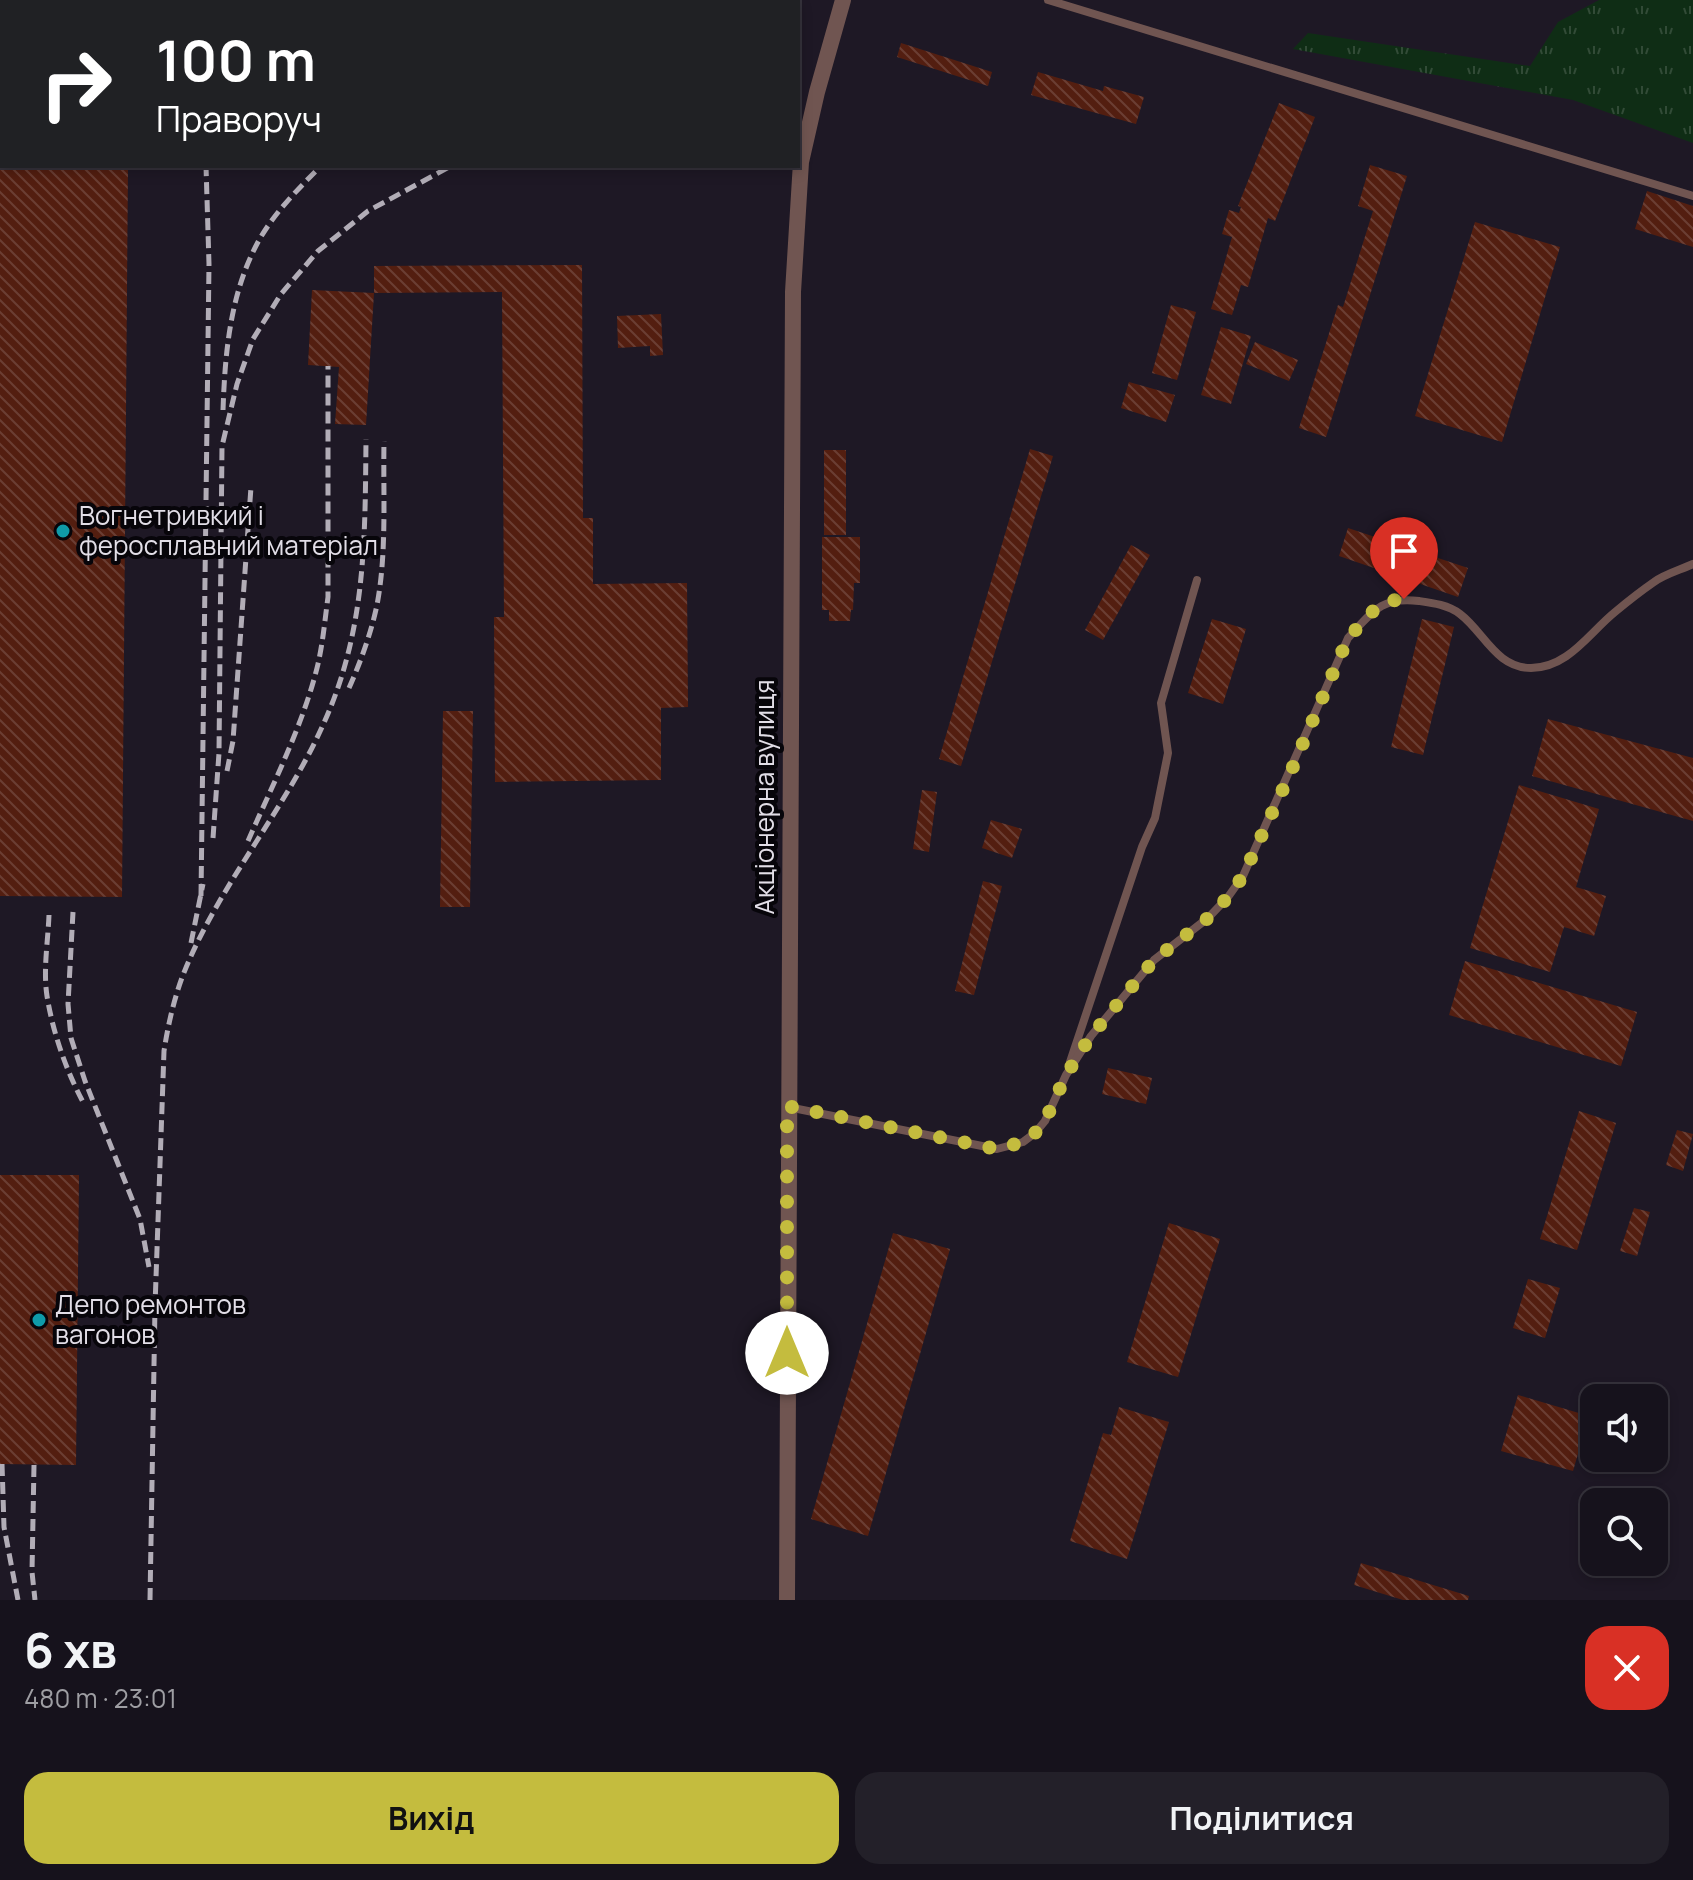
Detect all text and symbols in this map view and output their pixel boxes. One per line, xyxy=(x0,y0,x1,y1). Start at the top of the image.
text: 100 m xyxy=(156,21,316,98)
icon: right xyxy=(24,32,128,136)
text: Праворуч xyxy=(156,94,322,143)
place label: Вогнетривкий і феросплавний матеріал xyxy=(79,497,378,563)
pin xyxy=(1370,517,1438,599)
marker: Вогнетривкий і феросплавний матеріал xyxy=(54,522,72,540)
icon: arrive xyxy=(1382,529,1426,573)
street label: Акціонерна вулиця xyxy=(746,679,782,915)
place label: Депо ремонтов вагонов xyxy=(55,1286,246,1352)
marker: Депо ремонтов вагонов xyxy=(30,1311,48,1329)
position arrow xyxy=(745,1311,829,1395)
map controls xyxy=(1580,1384,1668,1576)
button: sound xyxy=(1580,1384,1668,1472)
button: search xyxy=(1580,1488,1668,1576)
text: 6 хв xyxy=(24,1617,117,1682)
button: close xyxy=(1585,1626,1669,1710)
text: 480 m · 23:01 xyxy=(24,1680,177,1716)
button: Вихід xyxy=(24,1772,839,1864)
button: Поділитися xyxy=(855,1772,1669,1864)

